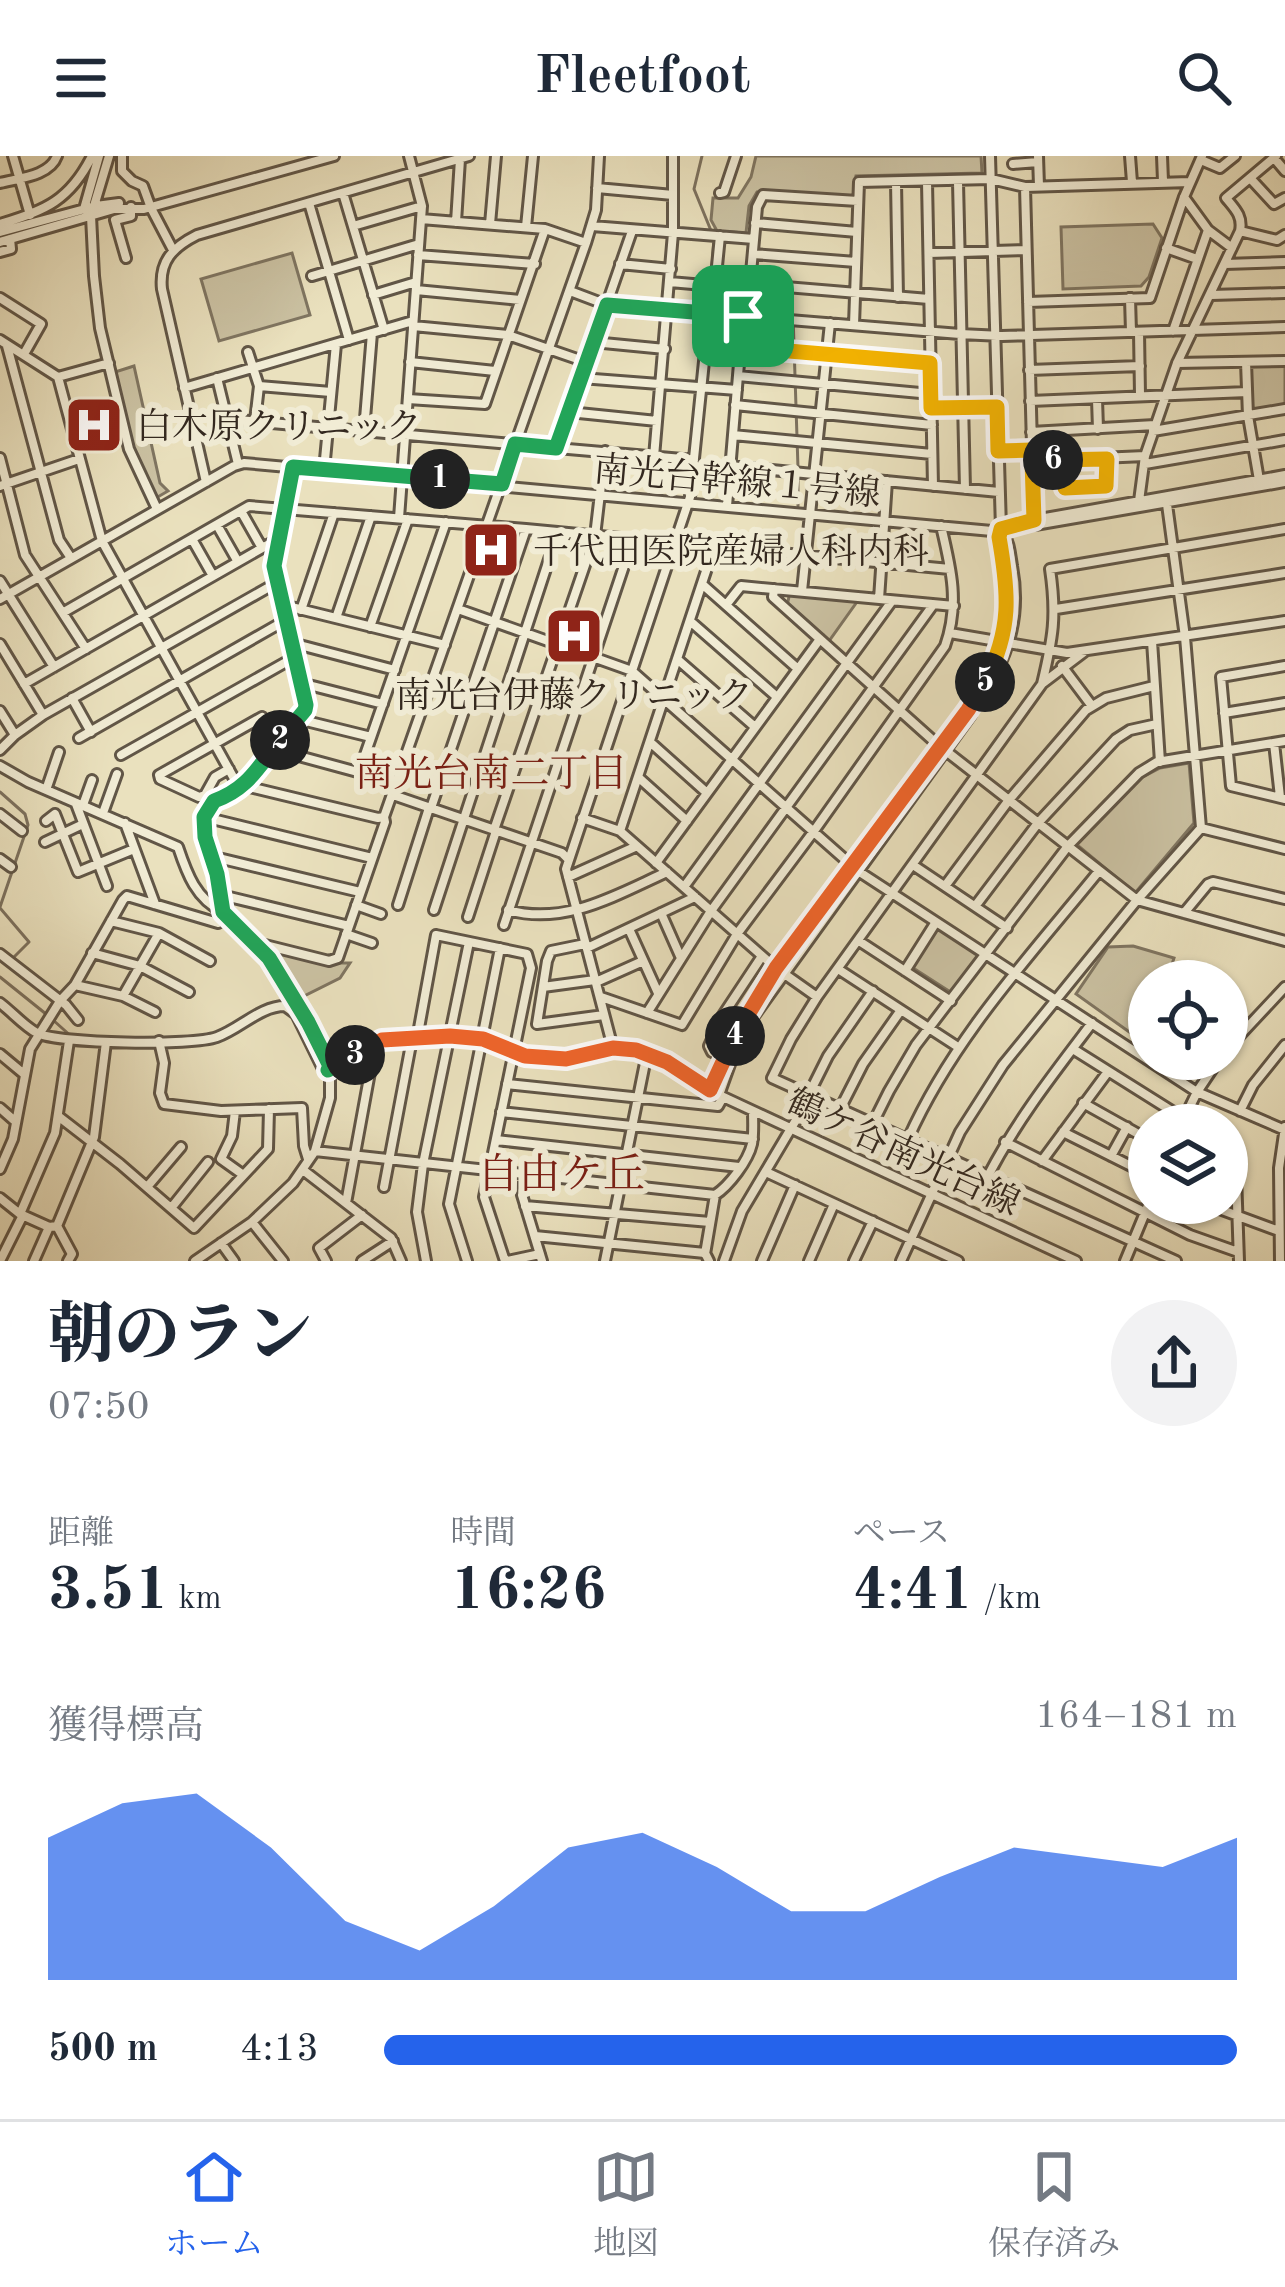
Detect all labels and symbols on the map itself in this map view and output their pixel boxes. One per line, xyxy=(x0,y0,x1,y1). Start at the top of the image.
pin xyxy=(692,265,794,367)
hospital icon: 白木原クリニック xyxy=(63,394,125,456)
place label: 白木原クリニック xyxy=(136,407,422,447)
pin: 6 xyxy=(1023,430,1083,490)
pin: 1 xyxy=(410,449,470,509)
street label: 南光台幹線１号線 xyxy=(592,450,882,514)
hospital icon: 千代田医院産婦人科内科 xyxy=(460,519,522,581)
place label: 千代田医院産婦人科内科 xyxy=(533,532,929,572)
hospital icon: 南光台伊藤クリニック xyxy=(543,605,605,667)
pin: 5 xyxy=(955,652,1015,712)
place label: 南光台伊藤クリニック xyxy=(395,676,753,716)
pin: 2 xyxy=(250,710,310,770)
district label: 南光台南二丁目 xyxy=(354,752,628,795)
pin: 4 xyxy=(705,1006,765,1066)
pin: 3 xyxy=(325,1025,385,1085)
street label: 鶴ケ谷南光台線 xyxy=(781,1081,1026,1224)
district label: 自由ケ丘 xyxy=(477,1152,645,1198)

